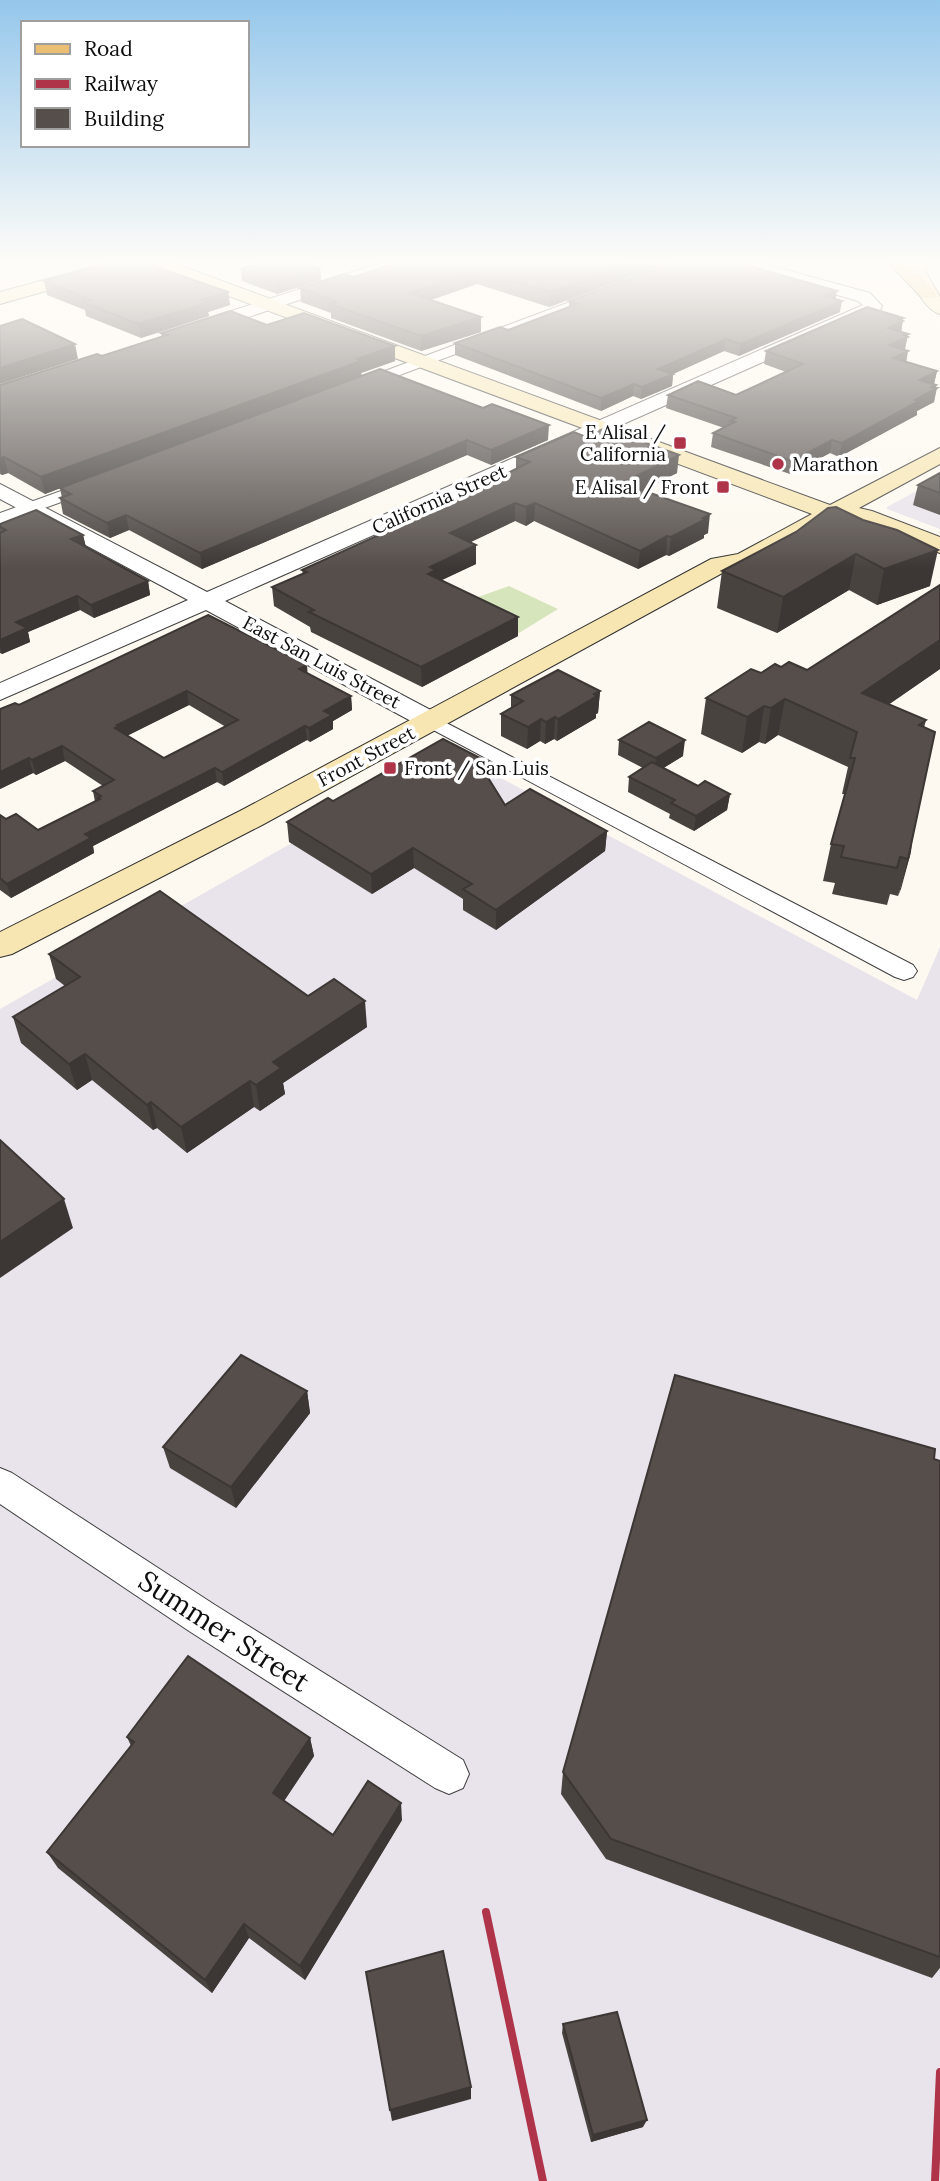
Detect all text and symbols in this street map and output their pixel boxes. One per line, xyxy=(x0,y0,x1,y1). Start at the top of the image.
legend xyxy=(21,21,248,147)
text: Road xyxy=(84,35,133,62)
text: Railway xyxy=(84,70,158,97)
text: Building xyxy=(84,105,164,132)
place label: E Alisal / California xyxy=(580,420,666,466)
marker: E Alisal / California xyxy=(672,435,688,451)
place label: Marathon xyxy=(792,452,878,476)
marker: Marathon xyxy=(770,456,786,472)
street label: California Street xyxy=(368,458,511,539)
place label: E Alisal / Front xyxy=(575,475,710,500)
marker: E Alisal / Front xyxy=(715,479,731,495)
street label: East San Luis Street xyxy=(239,610,406,714)
street label: Front Street xyxy=(313,720,419,792)
place label: Front / San Luis xyxy=(404,756,549,781)
marker: Front / San Luis xyxy=(382,760,398,776)
street label: Summer Street xyxy=(132,1562,316,1700)

